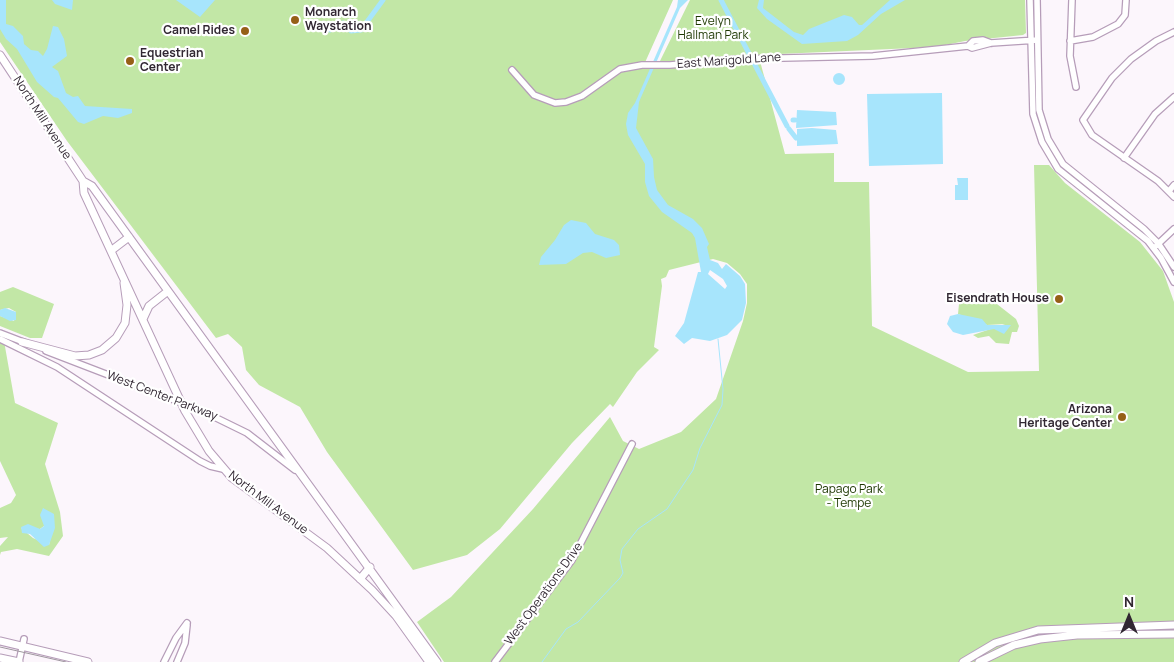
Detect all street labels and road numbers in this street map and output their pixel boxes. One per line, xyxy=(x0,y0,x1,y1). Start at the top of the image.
street label: East Marigold Lane xyxy=(676,50,782,72)
street label: North Mill Avenue xyxy=(10,74,74,162)
street label: West Center Parkway xyxy=(105,368,219,424)
street label: North Mill Avenue xyxy=(225,468,311,538)
street label: West Operations Drive xyxy=(502,540,586,648)

